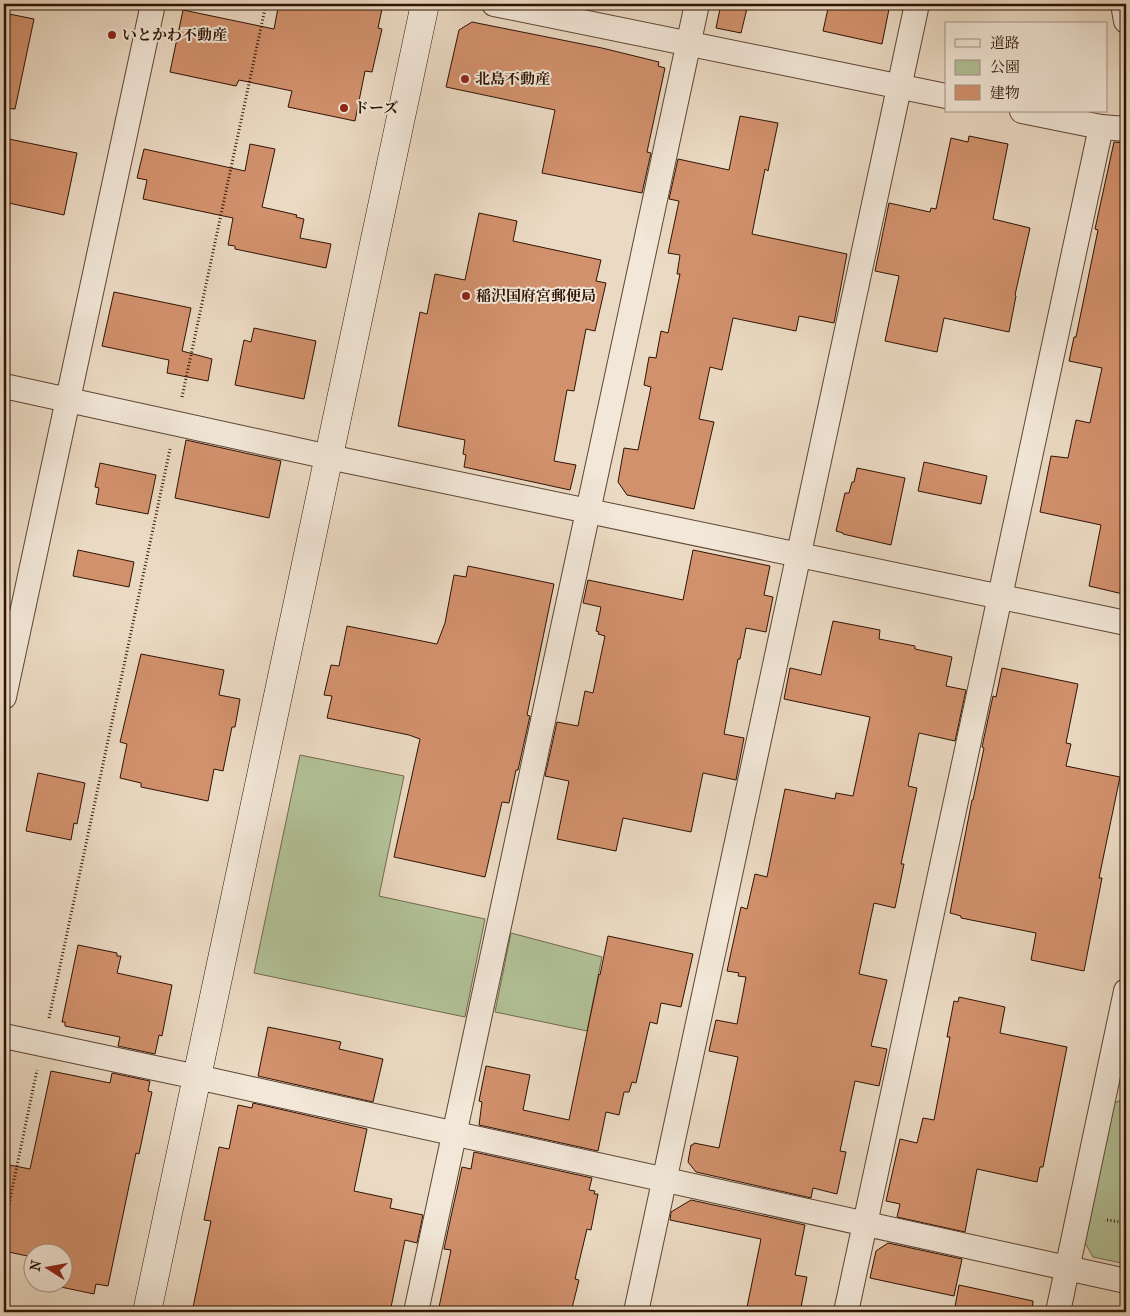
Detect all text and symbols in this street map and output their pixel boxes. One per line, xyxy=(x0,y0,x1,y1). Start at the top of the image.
legend xyxy=(945,22,1108,112)
place label: いとかわ不動産 xyxy=(122,26,227,44)
marker: いとかわ不動産 xyxy=(106,29,118,41)
text: 道路 xyxy=(990,34,1020,52)
text: 公園 xyxy=(990,58,1020,76)
place label: 北島不動産 xyxy=(475,70,550,88)
marker: 北島不動産 xyxy=(459,73,471,85)
text: 建物 xyxy=(990,84,1020,102)
place label: ドーズ xyxy=(354,99,398,117)
marker: ドーズ xyxy=(338,102,350,114)
place label: 稲沢国府宮郵便局 xyxy=(476,287,596,305)
marker: 稲沢国府宮郵便局 xyxy=(460,290,472,302)
north arrow xyxy=(22,1244,72,1294)
text: N xyxy=(26,1258,45,1272)

